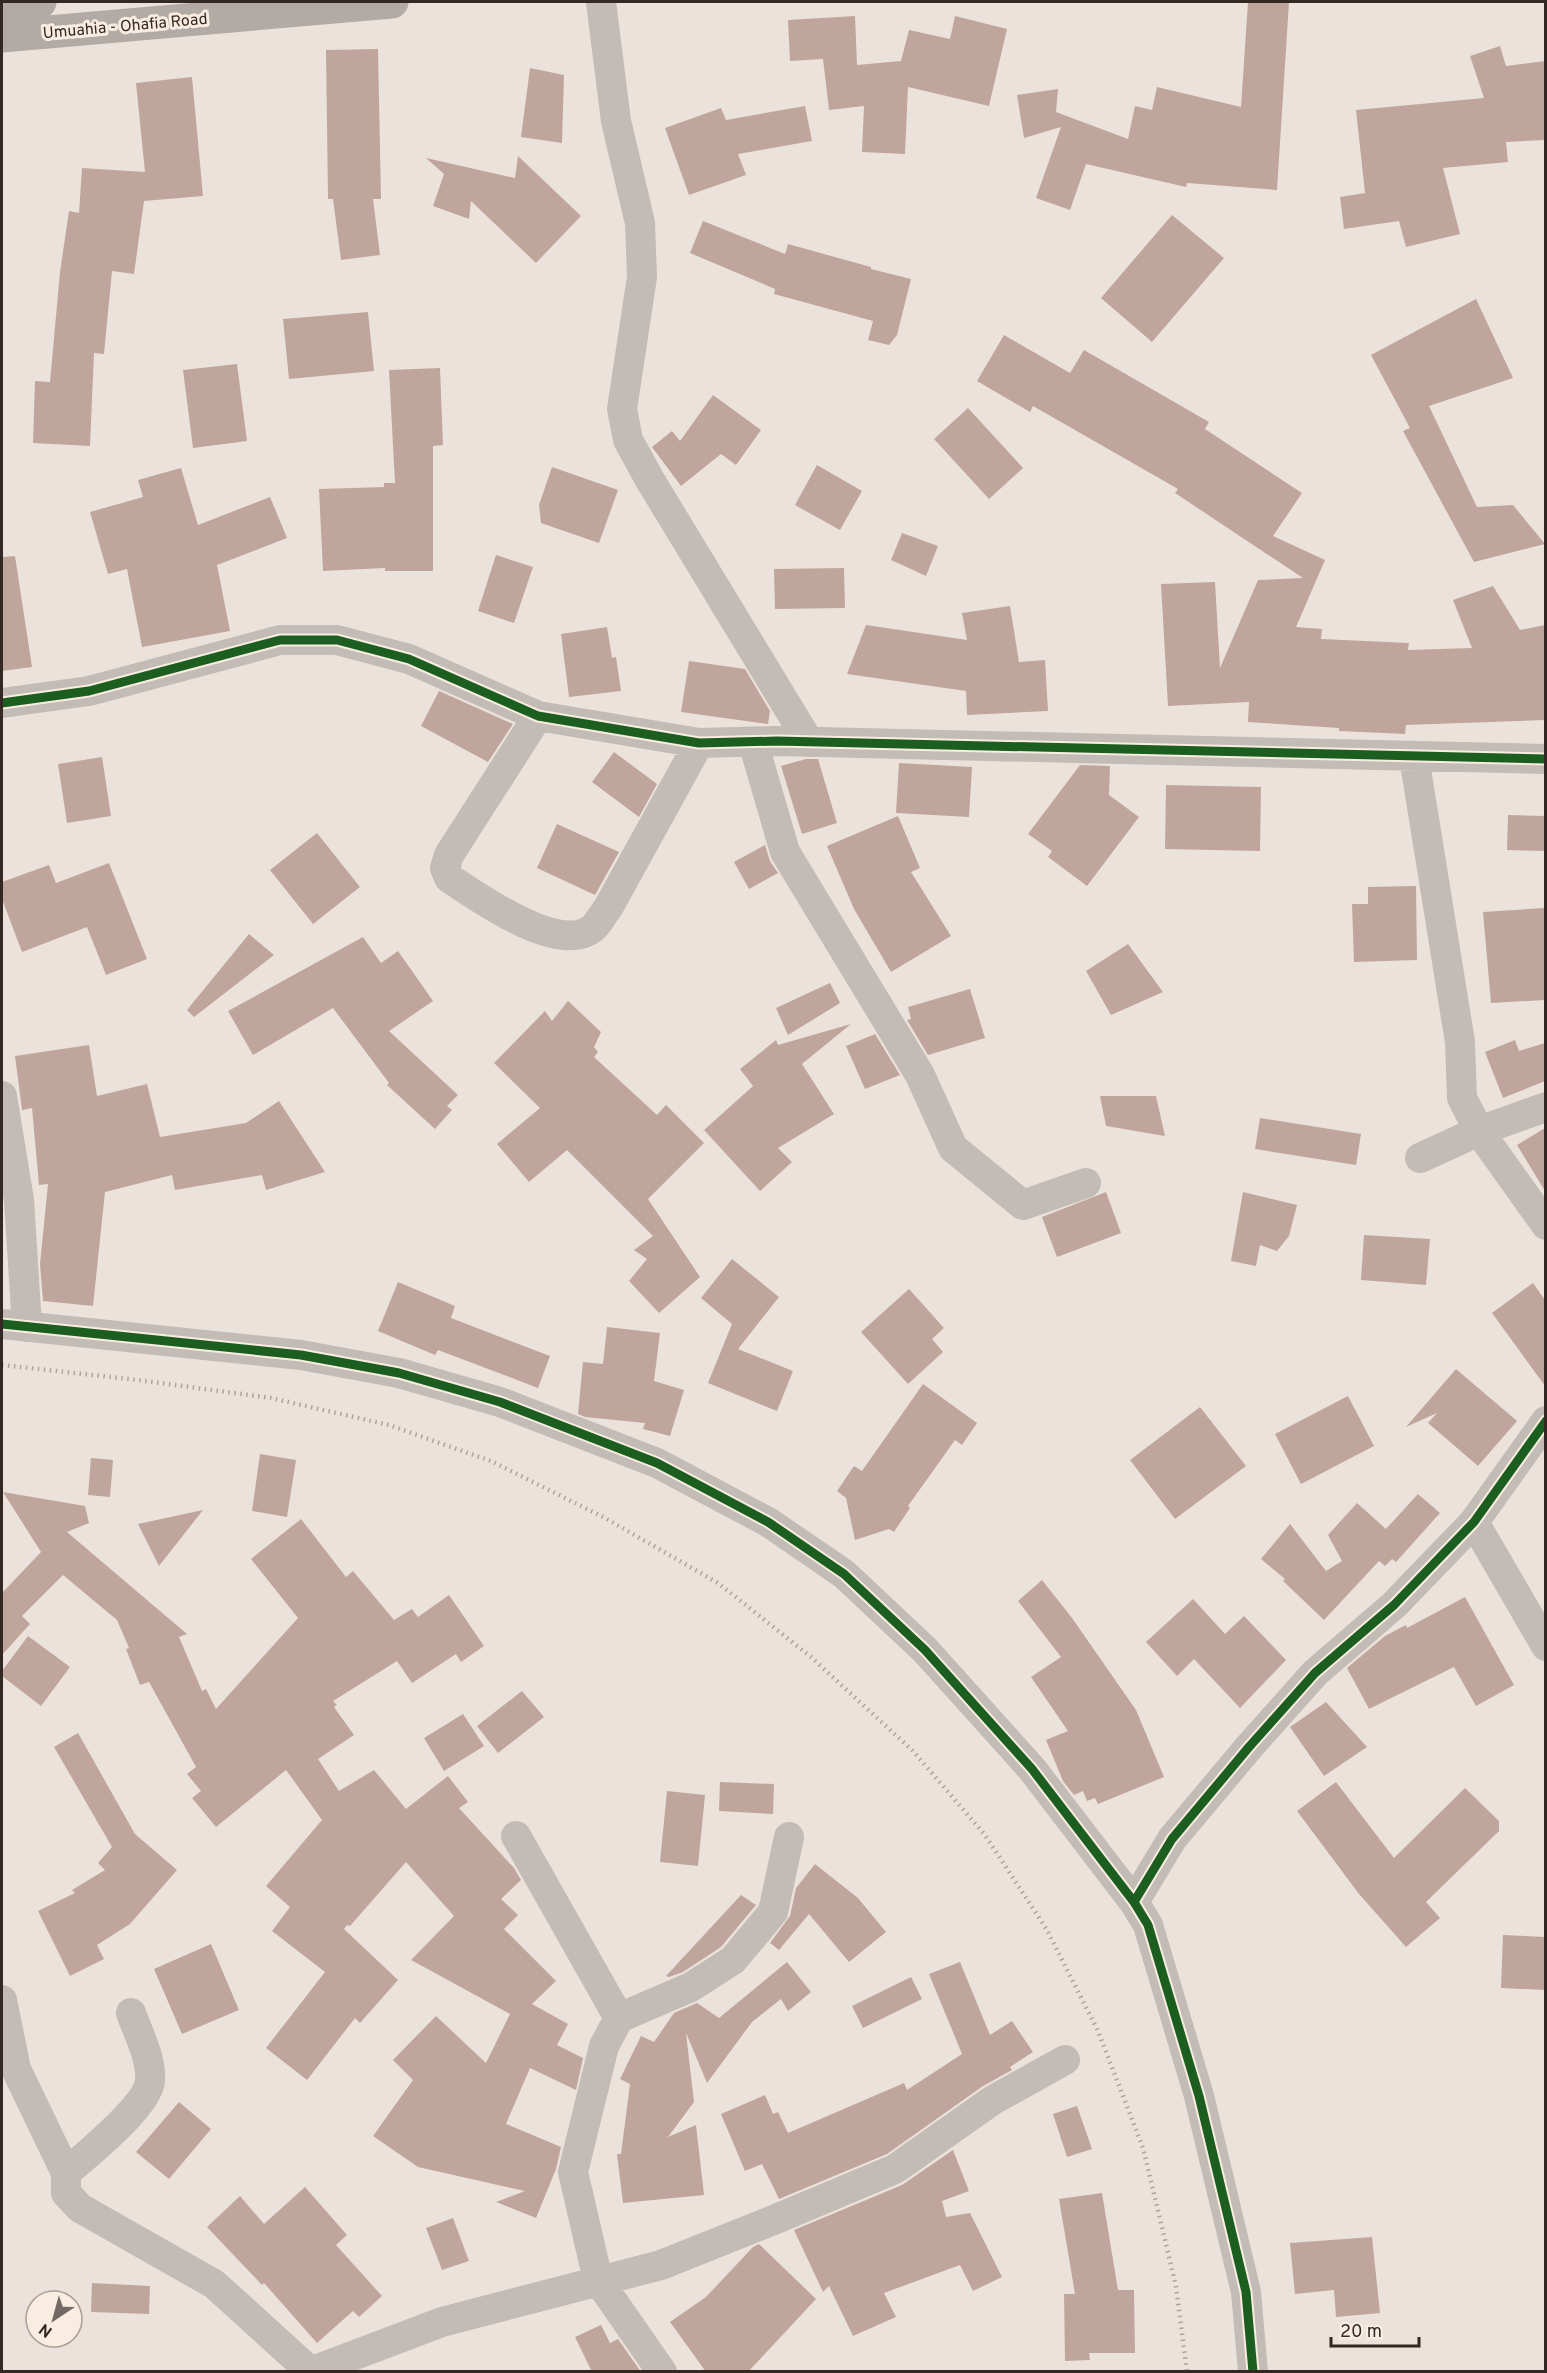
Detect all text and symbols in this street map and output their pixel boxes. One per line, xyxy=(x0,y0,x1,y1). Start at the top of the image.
street label: Umuahia - Ohafia Road xyxy=(42,10,208,44)
north arrow xyxy=(24,2289,84,2349)
scale bar xyxy=(1331,2310,1420,2348)
text: N xyxy=(36,2318,57,2341)
text: 20 m xyxy=(1340,2321,1382,2344)

